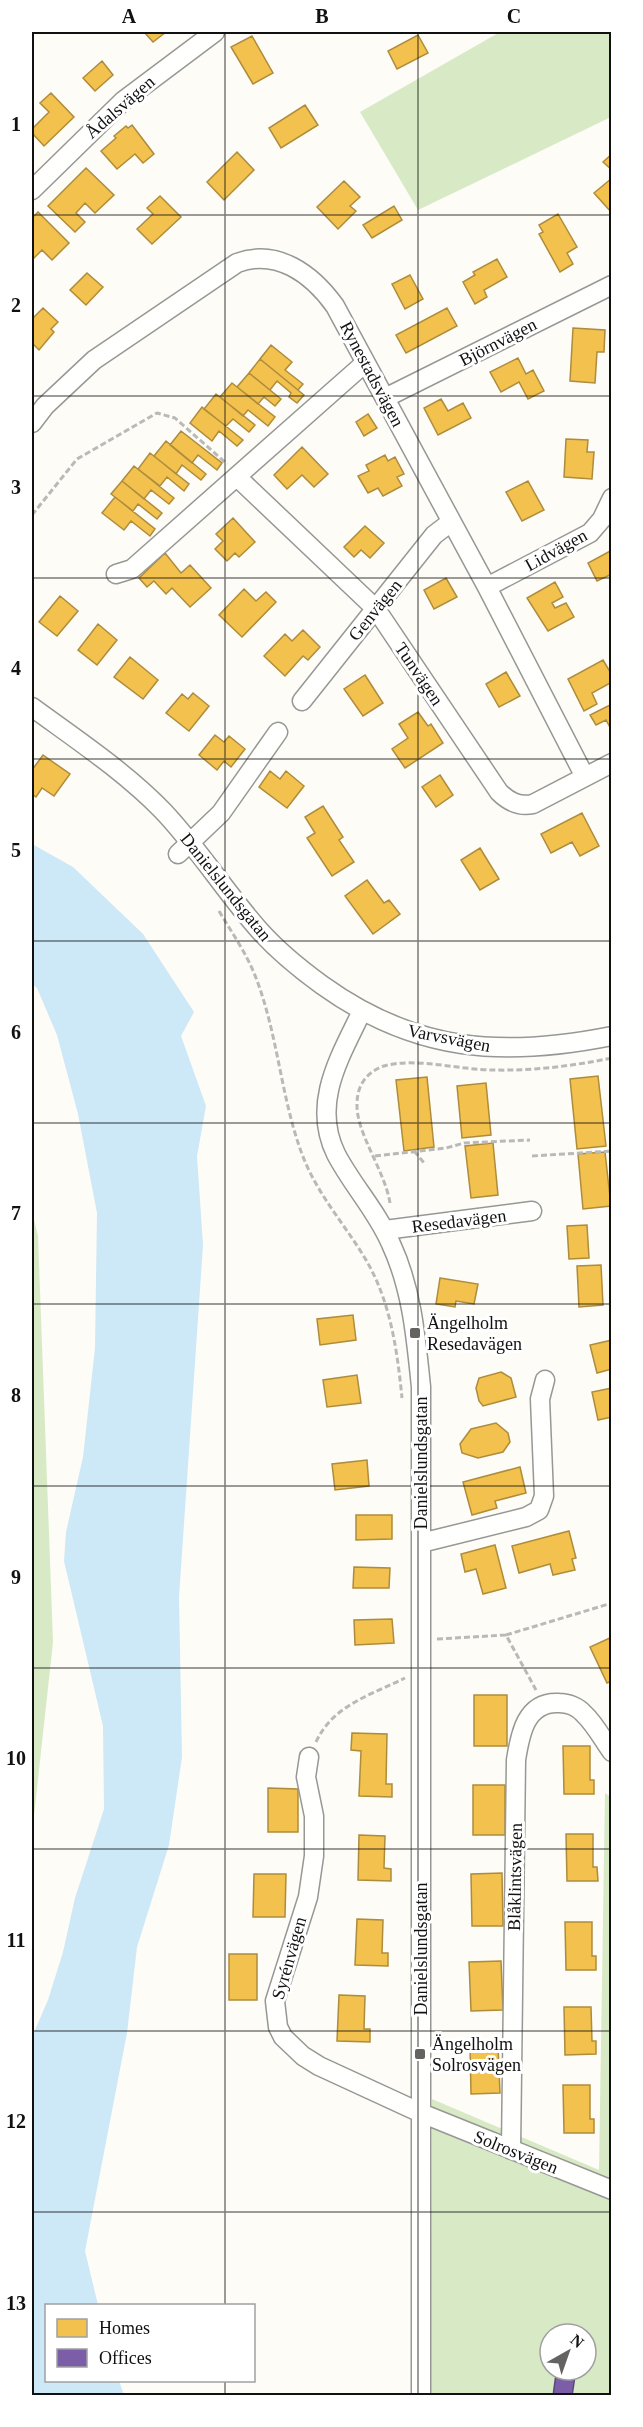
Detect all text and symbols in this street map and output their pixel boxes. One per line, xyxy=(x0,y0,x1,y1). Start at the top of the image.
text: A xyxy=(122,5,137,27)
text: B xyxy=(315,5,329,27)
text: C xyxy=(507,5,521,27)
street label: Ådalsvägen xyxy=(81,72,159,142)
text: 1 xyxy=(11,113,21,135)
text: 2 xyxy=(11,294,21,316)
street label: Björnvägen xyxy=(456,314,540,370)
street label: Rynestadsvägen xyxy=(336,318,408,430)
text: 3 xyxy=(11,476,21,498)
street label: Lidvägen xyxy=(521,525,591,575)
street label: Genvägen xyxy=(344,575,406,645)
street label: Tunvägen xyxy=(391,639,447,709)
text: 4 xyxy=(11,657,21,679)
street label: Danielslundsgatan xyxy=(176,829,276,945)
text: 5 xyxy=(11,839,21,861)
street label: Varvsvägen xyxy=(406,1020,492,1056)
text: 6 xyxy=(11,1021,21,1043)
text: 7 xyxy=(11,1202,21,1224)
street label: Resedavägen xyxy=(411,1205,507,1237)
place label: Ängelholm Resedavägen xyxy=(427,1313,522,1354)
marker: Ängelholm Resedavägen xyxy=(408,1326,422,1340)
text: 8 xyxy=(11,1384,21,1406)
street label: Danielslundsgatan xyxy=(411,1397,431,1529)
text: 9 xyxy=(11,1566,21,1588)
text: 10 xyxy=(6,1747,26,1769)
street label: Blåklintsvägen xyxy=(504,1823,526,1931)
street label: Danielslundsgatan xyxy=(411,1883,431,2015)
street label: Syrénvägen xyxy=(268,1914,310,2002)
text: 11 xyxy=(7,1929,25,1951)
place label: Ängelholm Solrosvägen xyxy=(432,2034,521,2075)
marker: Ängelholm Solrosvägen xyxy=(413,2047,427,2061)
text: 12 xyxy=(6,2110,26,2132)
street label: Solrosvägen xyxy=(471,2126,561,2178)
text: 13 xyxy=(6,2292,26,2314)
legend xyxy=(45,2304,255,2382)
text: Homes xyxy=(99,2318,150,2338)
north arrow xyxy=(538,2322,598,2382)
text: N xyxy=(567,2331,588,2351)
text: Offices xyxy=(99,2348,152,2368)

